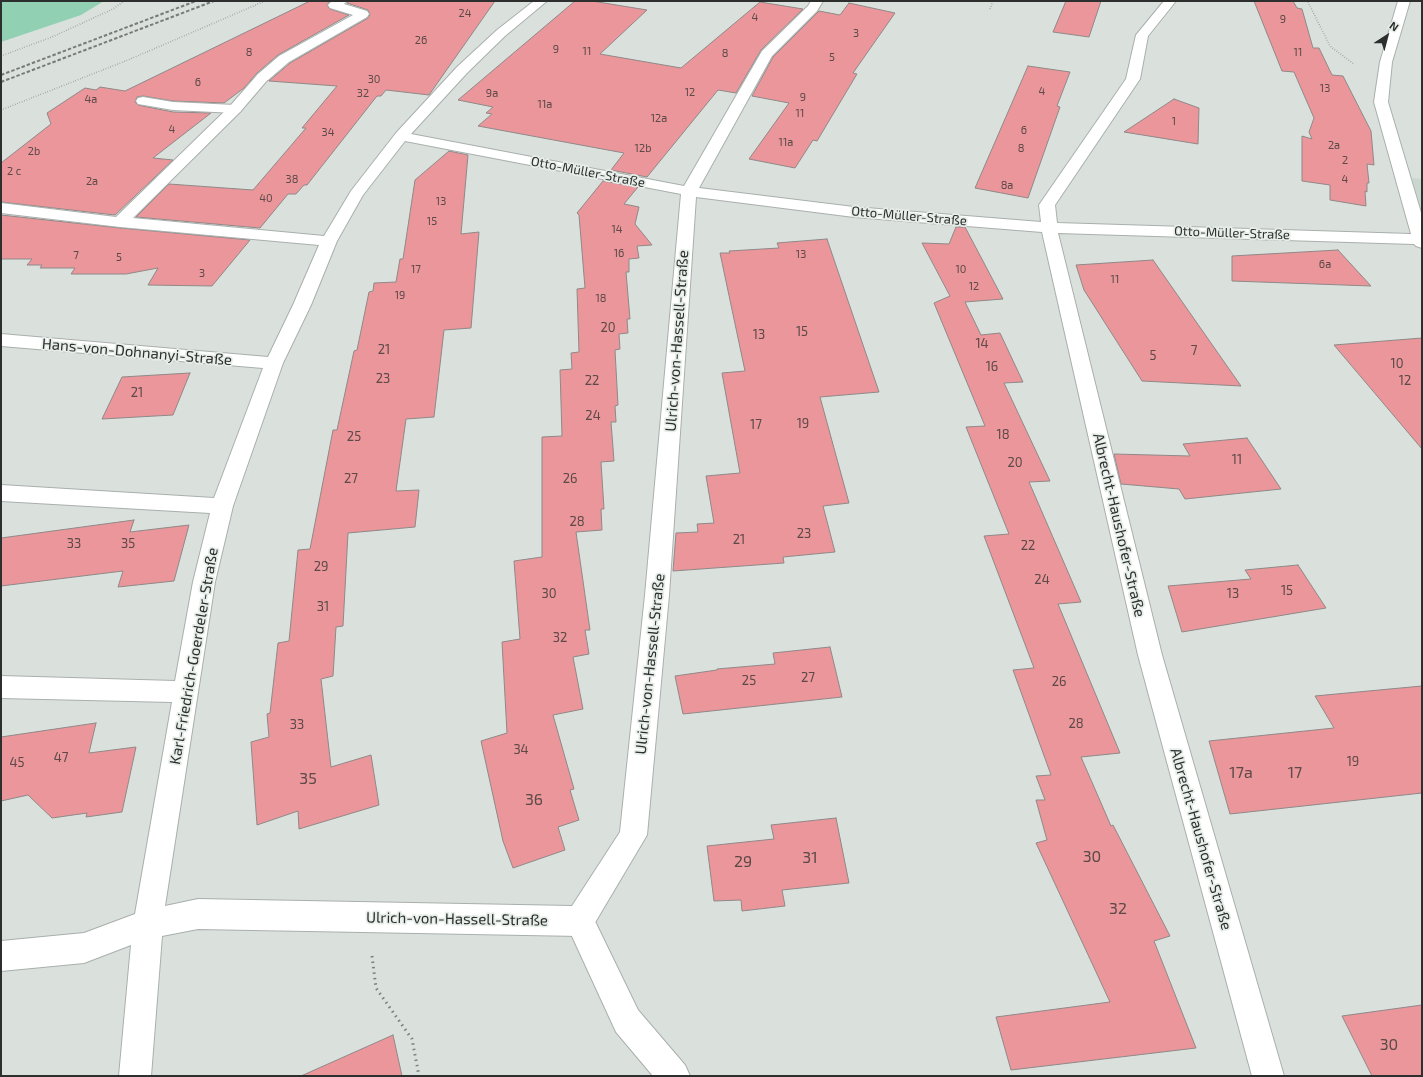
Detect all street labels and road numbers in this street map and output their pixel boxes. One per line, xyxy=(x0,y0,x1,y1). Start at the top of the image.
street label: Otto-Müller-Straße xyxy=(530,153,646,191)
street label: Otto-Müller-Straße xyxy=(851,203,967,229)
street label: Otto-Müller-Straße xyxy=(1174,223,1290,243)
street label: Ulrich-von-Hassell-Straße xyxy=(662,250,692,432)
street label: Hans-von-Dohnanyi-Straße xyxy=(41,335,233,369)
street label: Albrecht-Haushofer-Straße xyxy=(1089,431,1149,619)
street label: Karl-Friedrich-Goerdeler-Straße xyxy=(166,546,222,766)
street label: Ulrich-von-Hassell-Straße xyxy=(632,573,668,755)
street label: Albrecht-Haushofer-Straße xyxy=(1166,746,1236,932)
street label: Ulrich-von-Hassell-Straße xyxy=(366,908,548,930)

